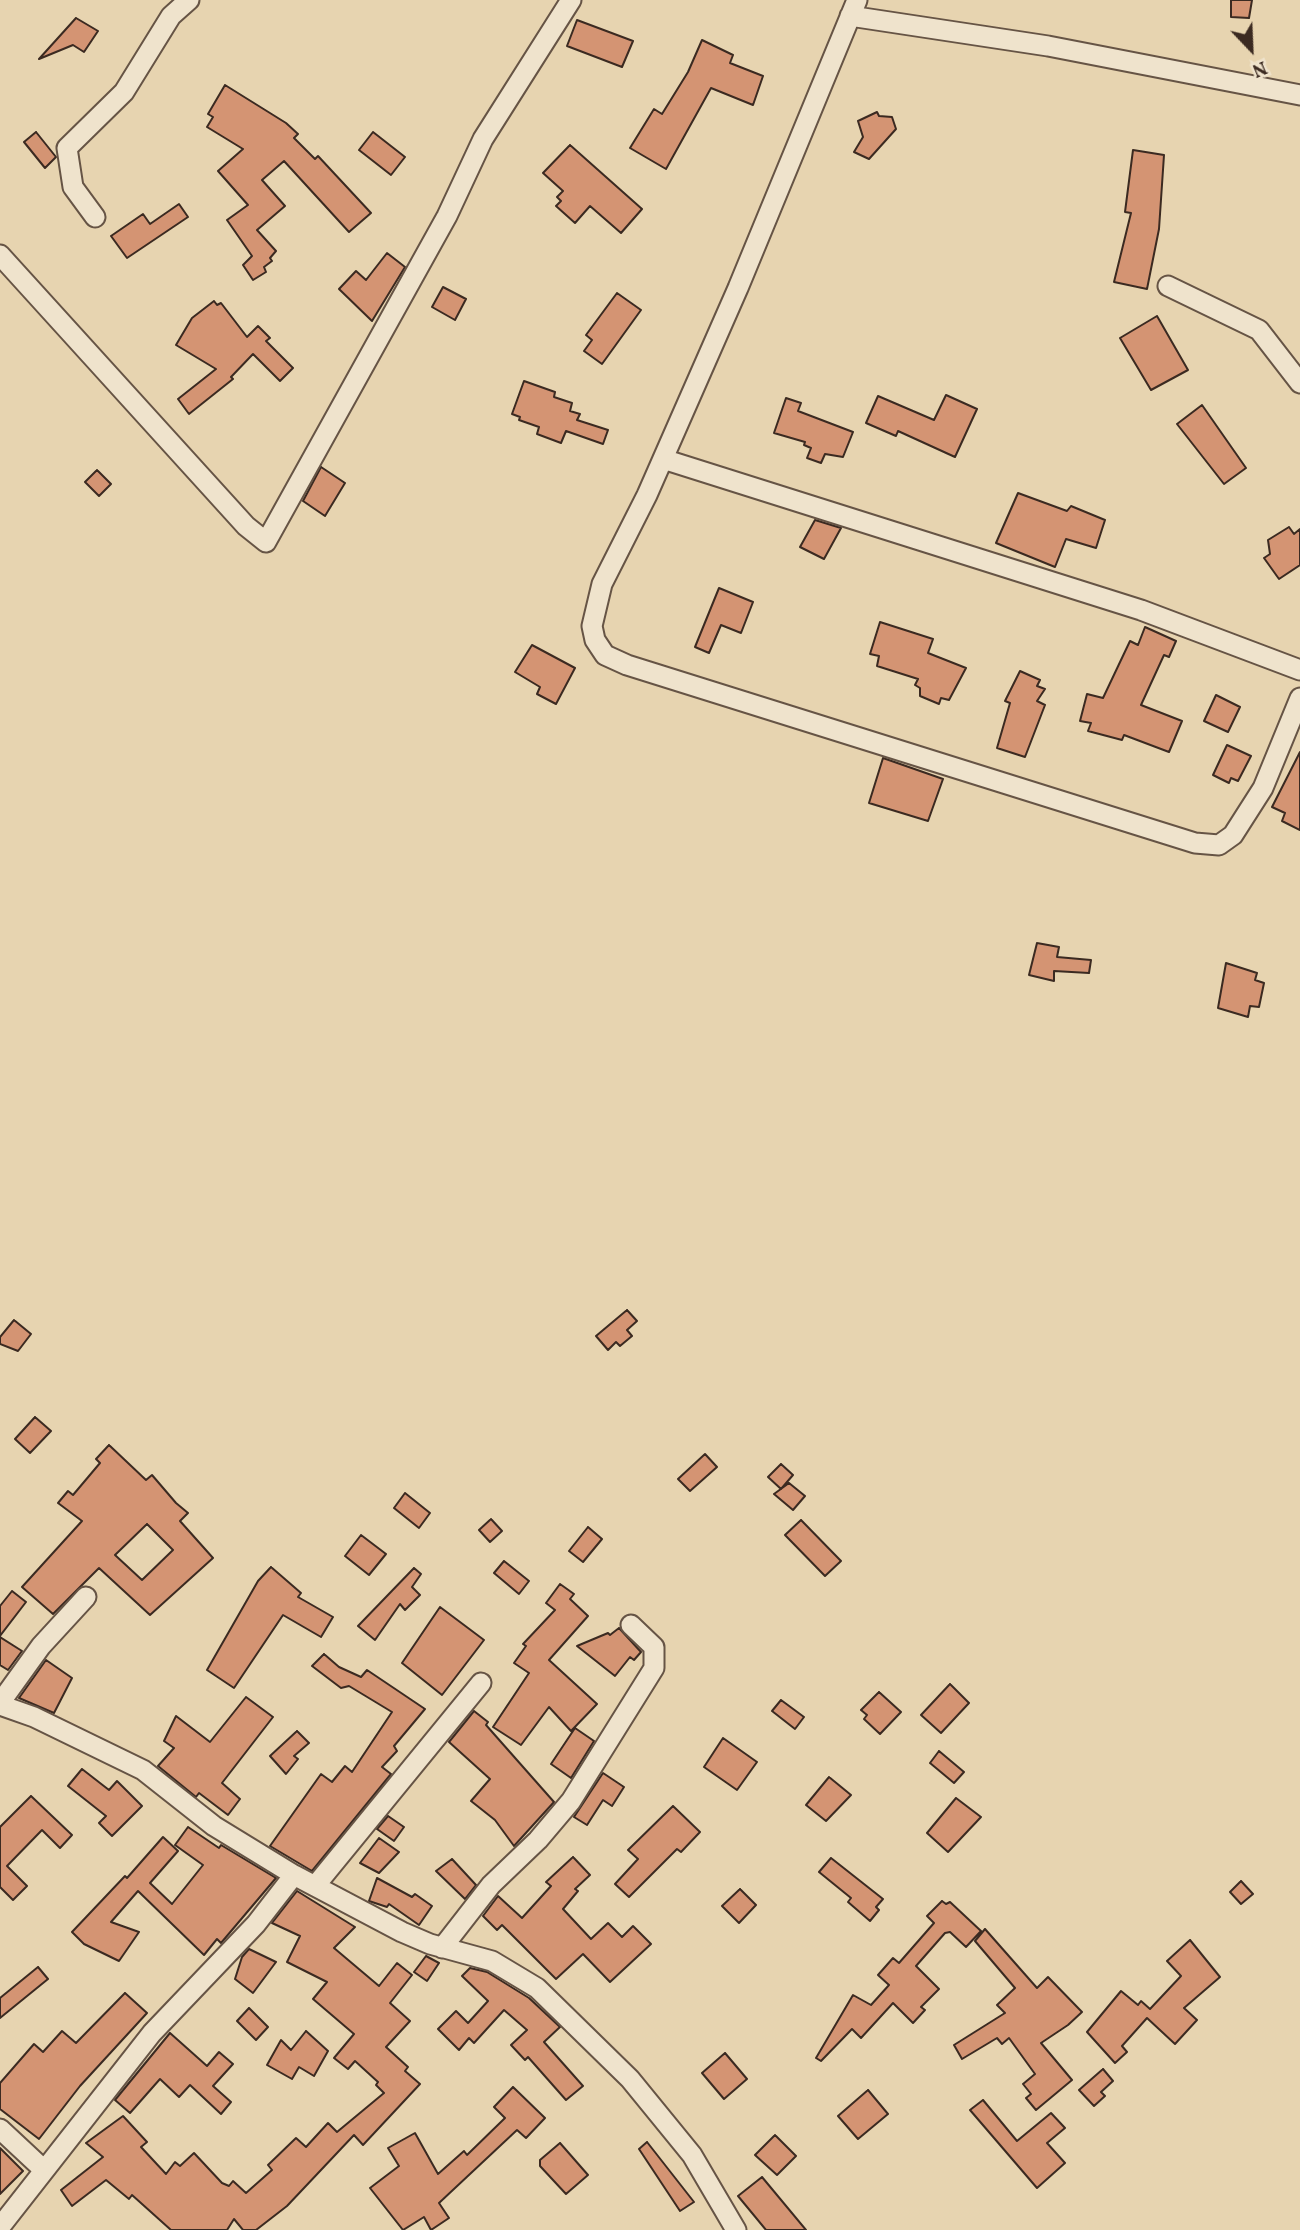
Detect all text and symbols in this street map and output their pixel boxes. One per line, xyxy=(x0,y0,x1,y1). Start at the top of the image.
north arrow xyxy=(1216,14,1286,84)
text: N xyxy=(1248,54,1271,83)

